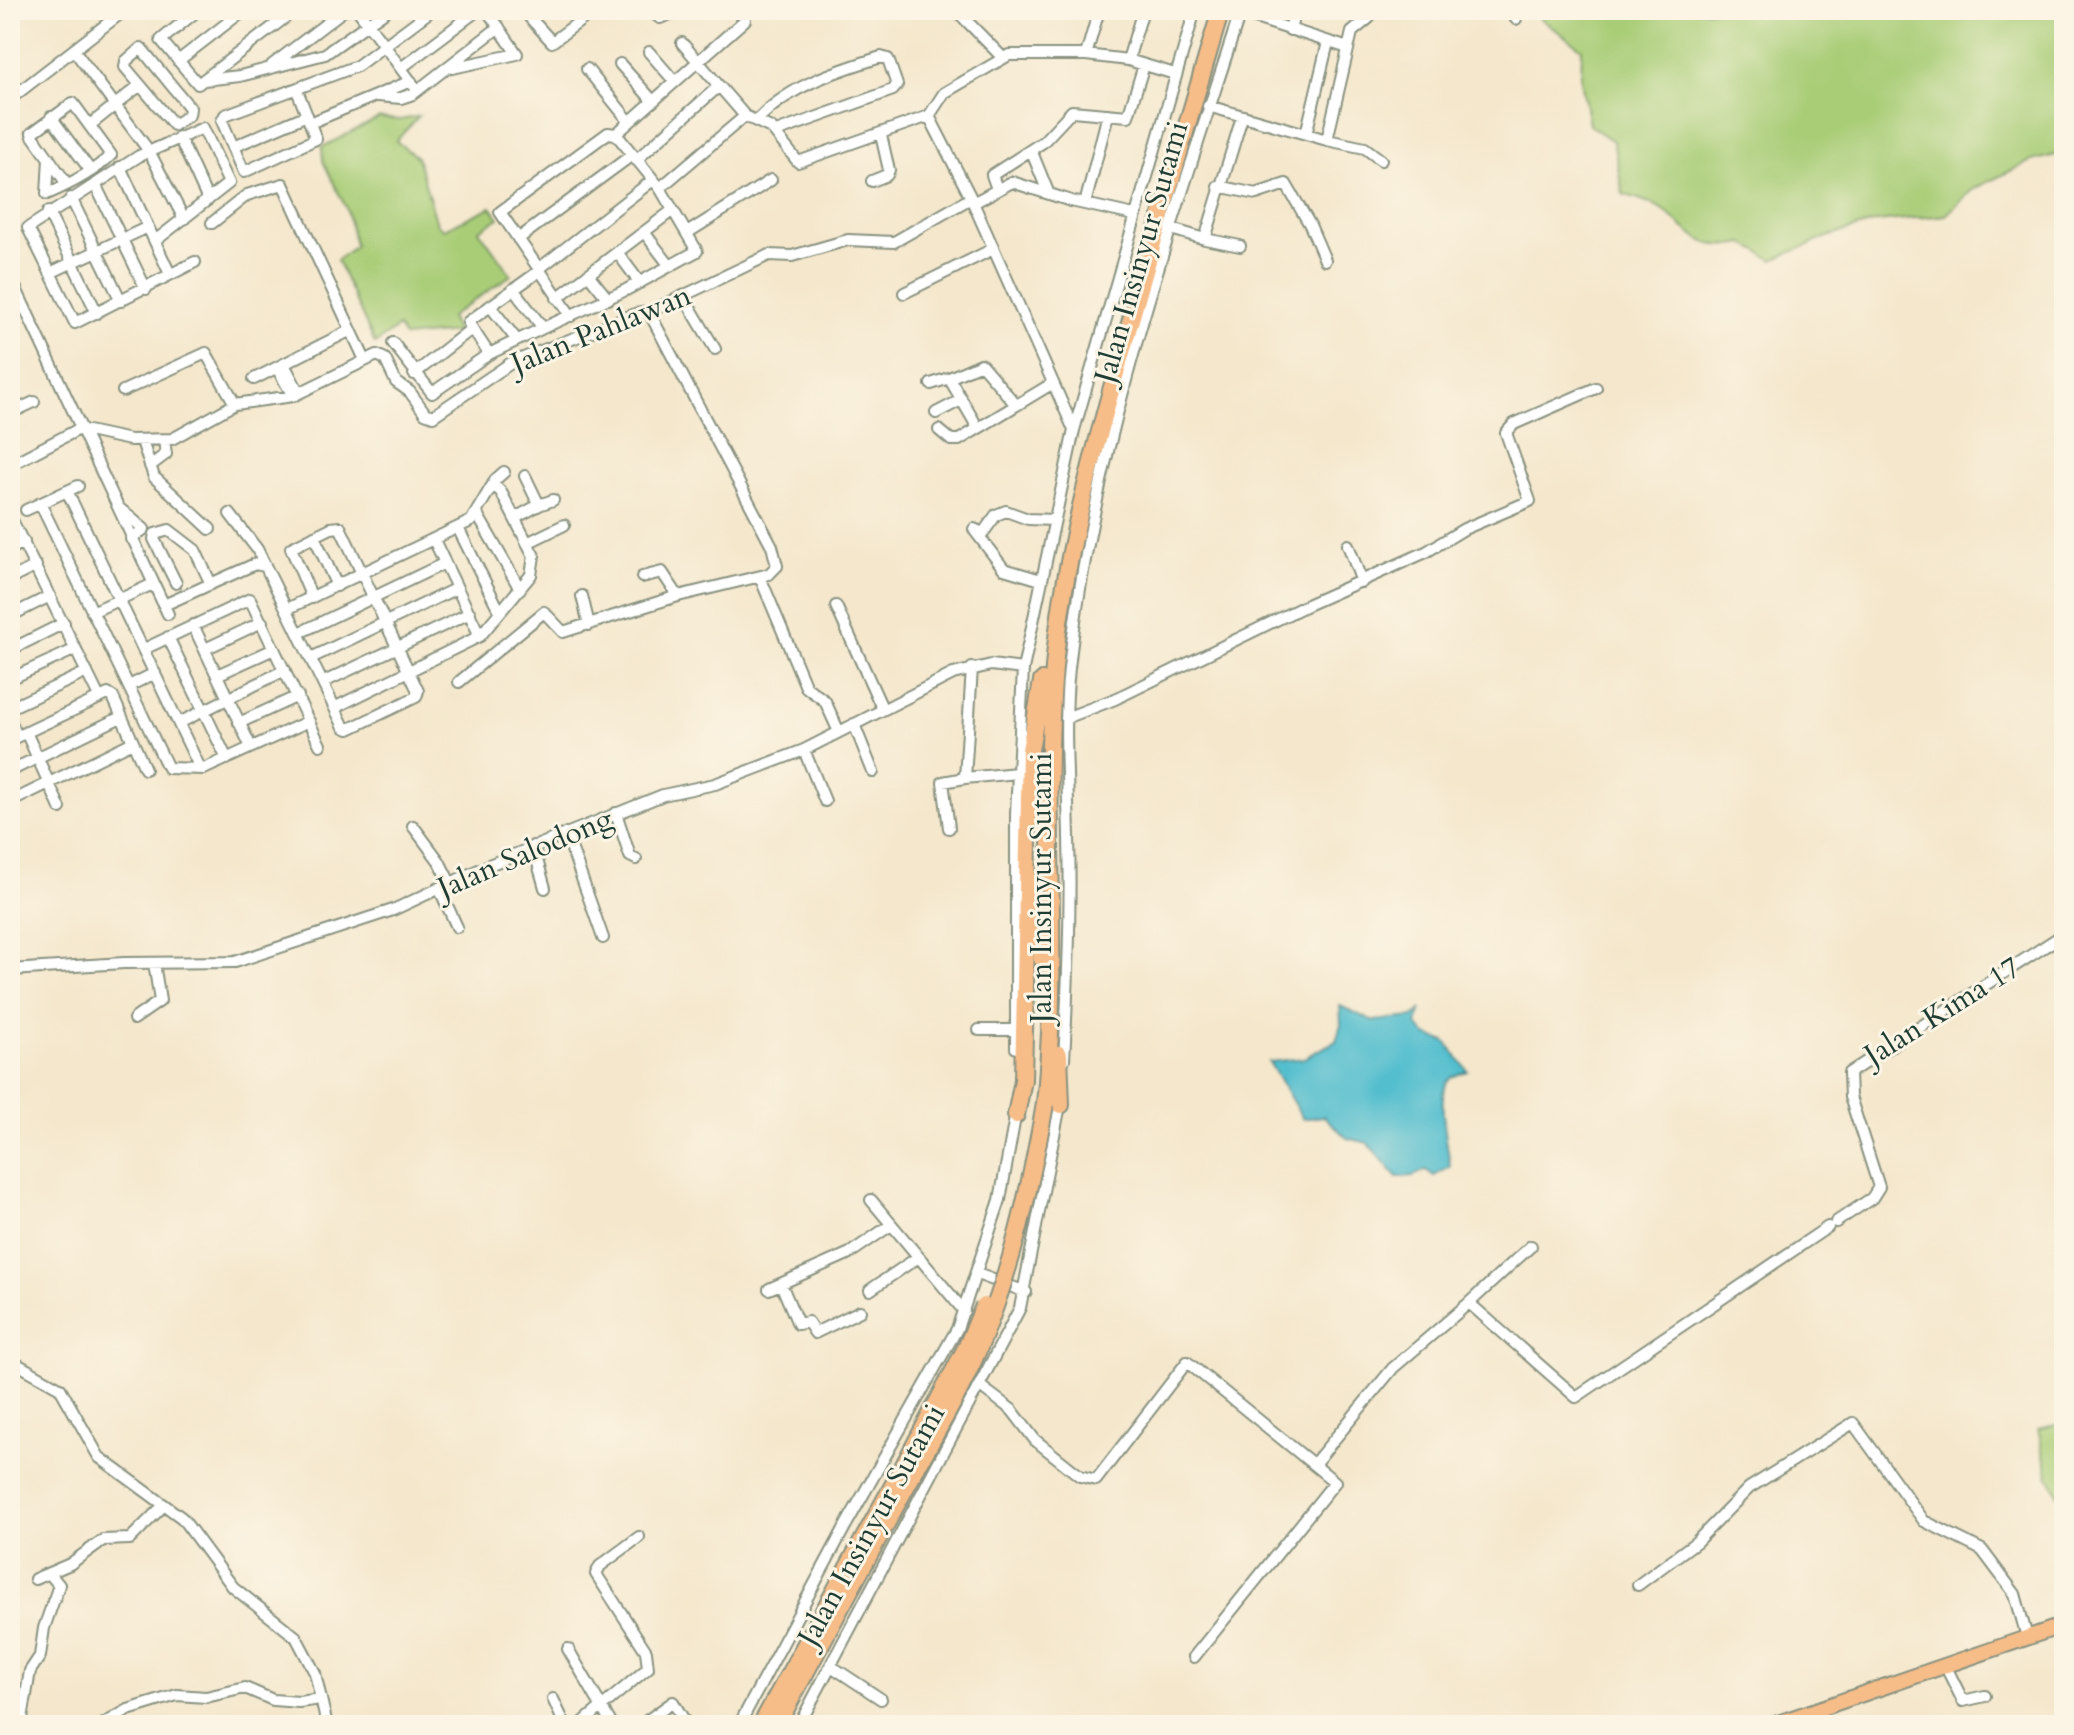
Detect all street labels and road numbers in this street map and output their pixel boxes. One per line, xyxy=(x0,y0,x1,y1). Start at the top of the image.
street label: Jalan Insinyur Sutami xyxy=(1083,116,1198,392)
street label: Jalan Pahlawan xyxy=(501,275,697,386)
street label: Jalan Insinyur Sutami xyxy=(1021,753,1062,1027)
street label: Jalan Salodong xyxy=(428,798,619,910)
street label: Jalan Kima 17 xyxy=(1853,947,2028,1078)
street label: Jalan Insinyur Sutami xyxy=(786,1397,955,1657)

